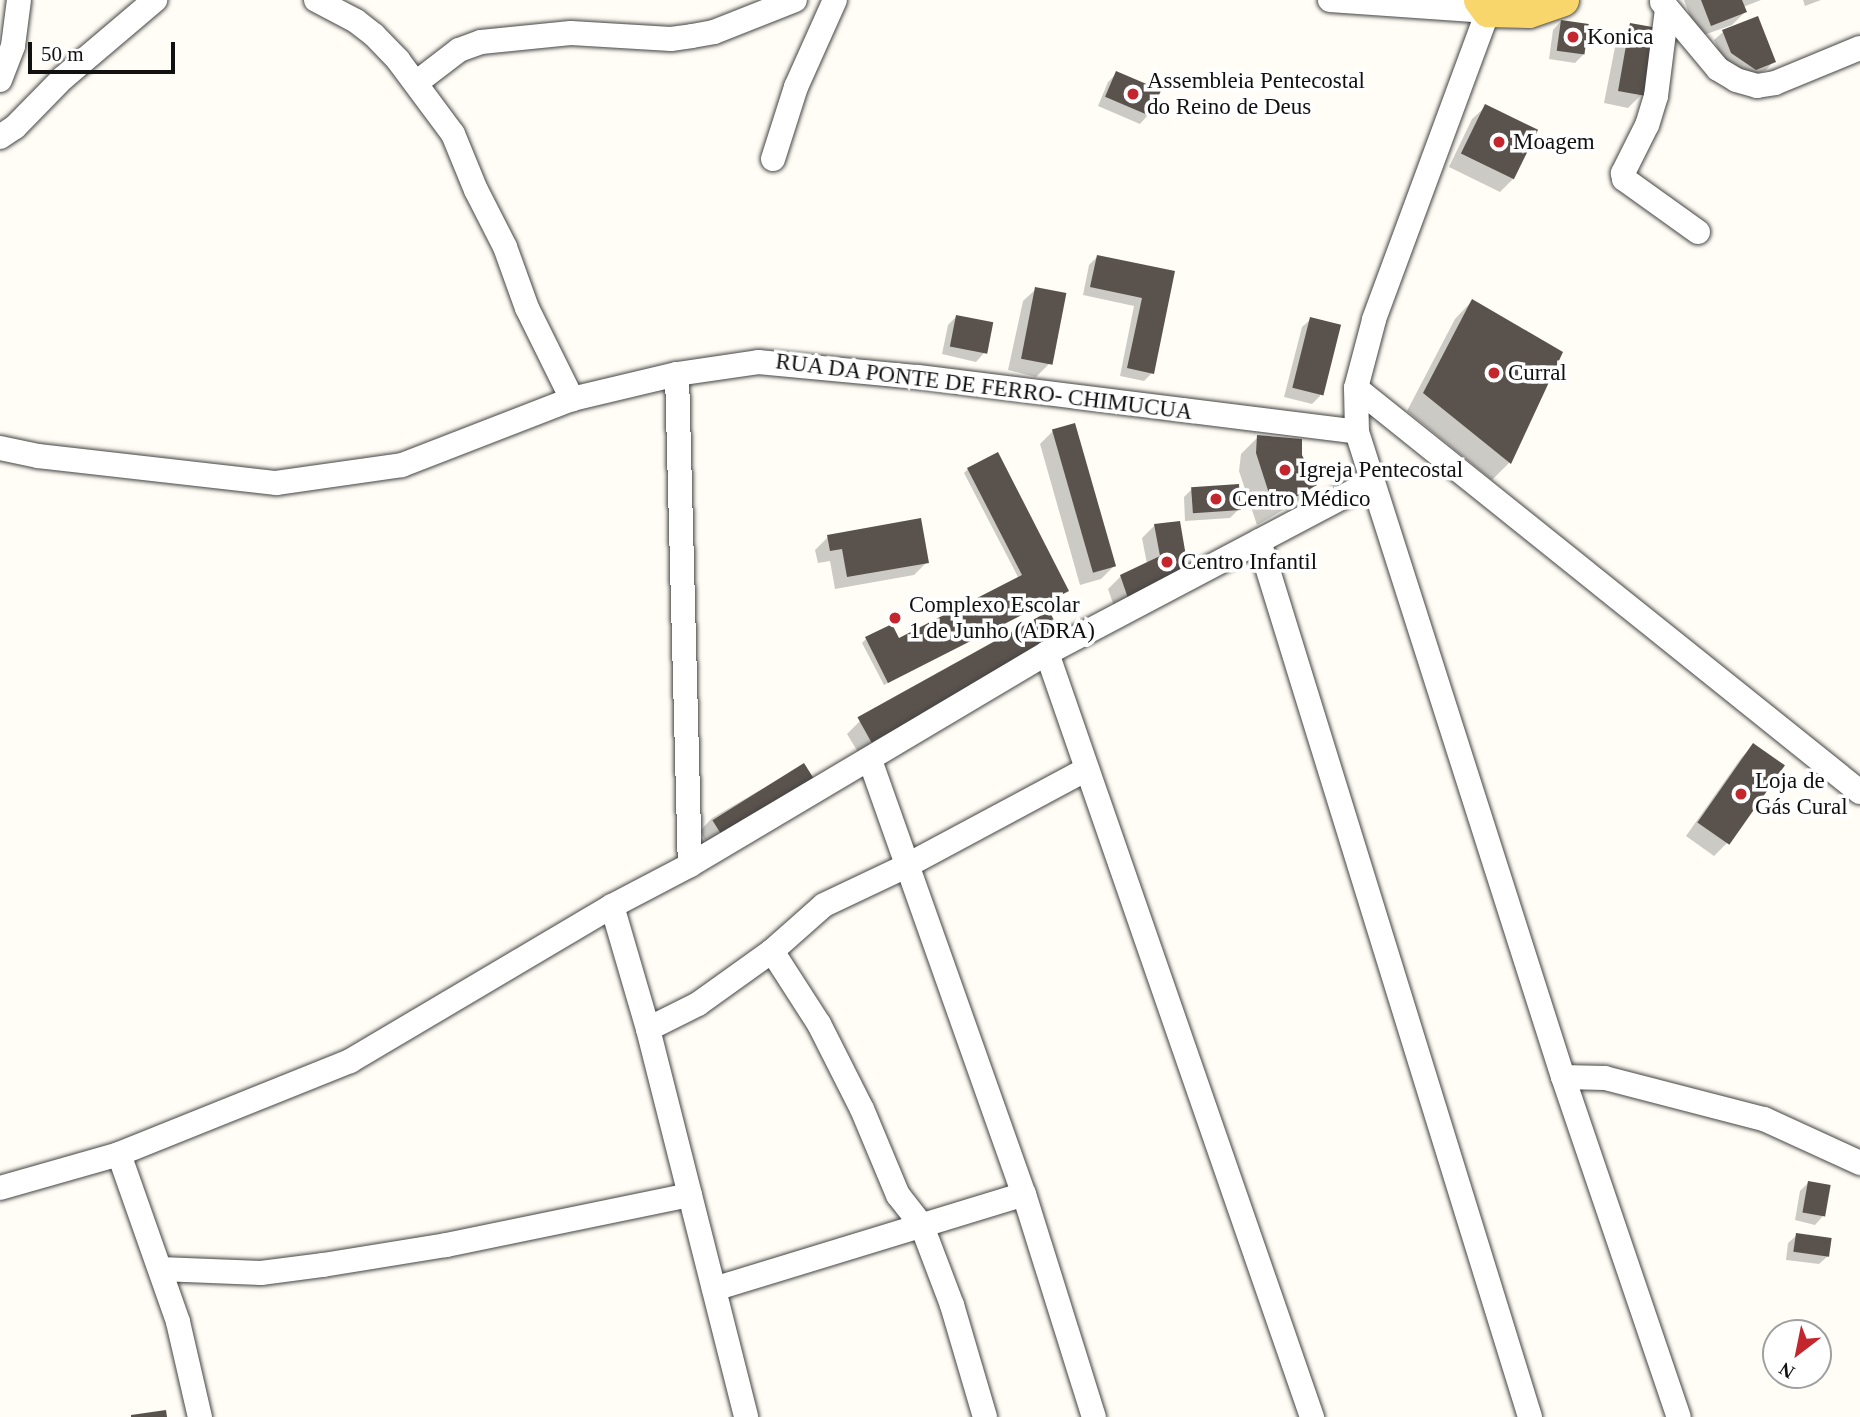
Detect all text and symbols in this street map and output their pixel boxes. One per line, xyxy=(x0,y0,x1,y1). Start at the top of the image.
place label: Konica xyxy=(1587,23,1653,51)
scale bar xyxy=(32,28,178,72)
marker: Konica xyxy=(1565,29,1581,45)
text: 50 m xyxy=(41,42,84,66)
place label: Assembleia Pentecostal do Reino de Deus xyxy=(1147,67,1365,121)
marker: Assembleia Pentecostal do Reino de Deus xyxy=(1125,86,1141,102)
place label: Moagem xyxy=(1513,128,1595,156)
marker: Moagem xyxy=(1491,134,1507,150)
street label: RUA DA PONTE DE FERRO- CHIMUCUA xyxy=(773,348,1195,426)
place label: Curral xyxy=(1508,359,1567,387)
marker: Curral xyxy=(1486,365,1502,381)
place label: Igreja Pentecostal xyxy=(1299,456,1463,484)
marker: Igreja Pentecostal xyxy=(1277,462,1293,478)
place label: Centro Médico xyxy=(1232,485,1371,513)
marker: Centro Médico xyxy=(1206,489,1226,509)
place label: Centro Infantil xyxy=(1181,548,1317,576)
marker: Centro Infantil xyxy=(1159,554,1175,570)
place label: Complexo Escolar 1 de Junho (ADRA) xyxy=(909,591,1095,645)
marker: Complexo Escolar 1 de Junho (ADRA) xyxy=(887,610,903,626)
place label: Loja de Gás Cural xyxy=(1755,767,1848,821)
marker: Loja de Gás Cural xyxy=(1733,786,1749,802)
north arrow xyxy=(1762,1319,1832,1389)
text: N xyxy=(1775,1358,1798,1383)

